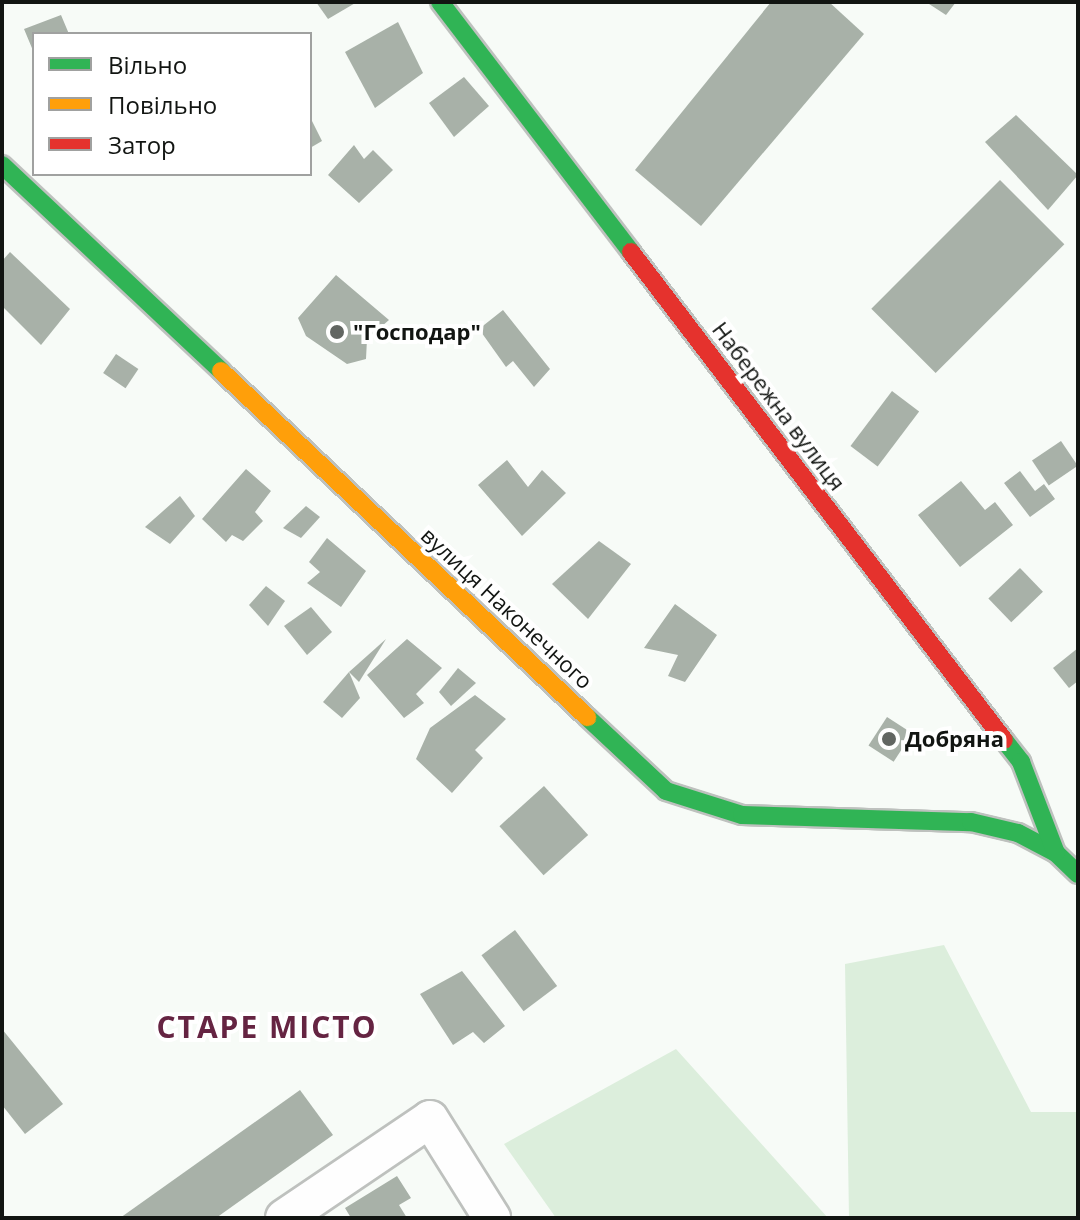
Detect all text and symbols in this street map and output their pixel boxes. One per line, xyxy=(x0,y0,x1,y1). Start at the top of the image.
legend xyxy=(32,32,312,176)
text: Вільно xyxy=(108,48,187,81)
text: Повільно xyxy=(108,88,217,121)
text: Затор xyxy=(108,128,176,161)
street label: Набережна вулиця xyxy=(707,317,851,495)
place label: "Господар" xyxy=(353,319,481,345)
marker: "Господар" xyxy=(328,323,346,341)
street label: вулиця Наконечного xyxy=(416,522,598,694)
place label: Добряна xyxy=(905,726,1004,752)
marker: Добряна xyxy=(880,730,898,748)
district label: СТАРЕ МІСТО xyxy=(156,1009,378,1045)

